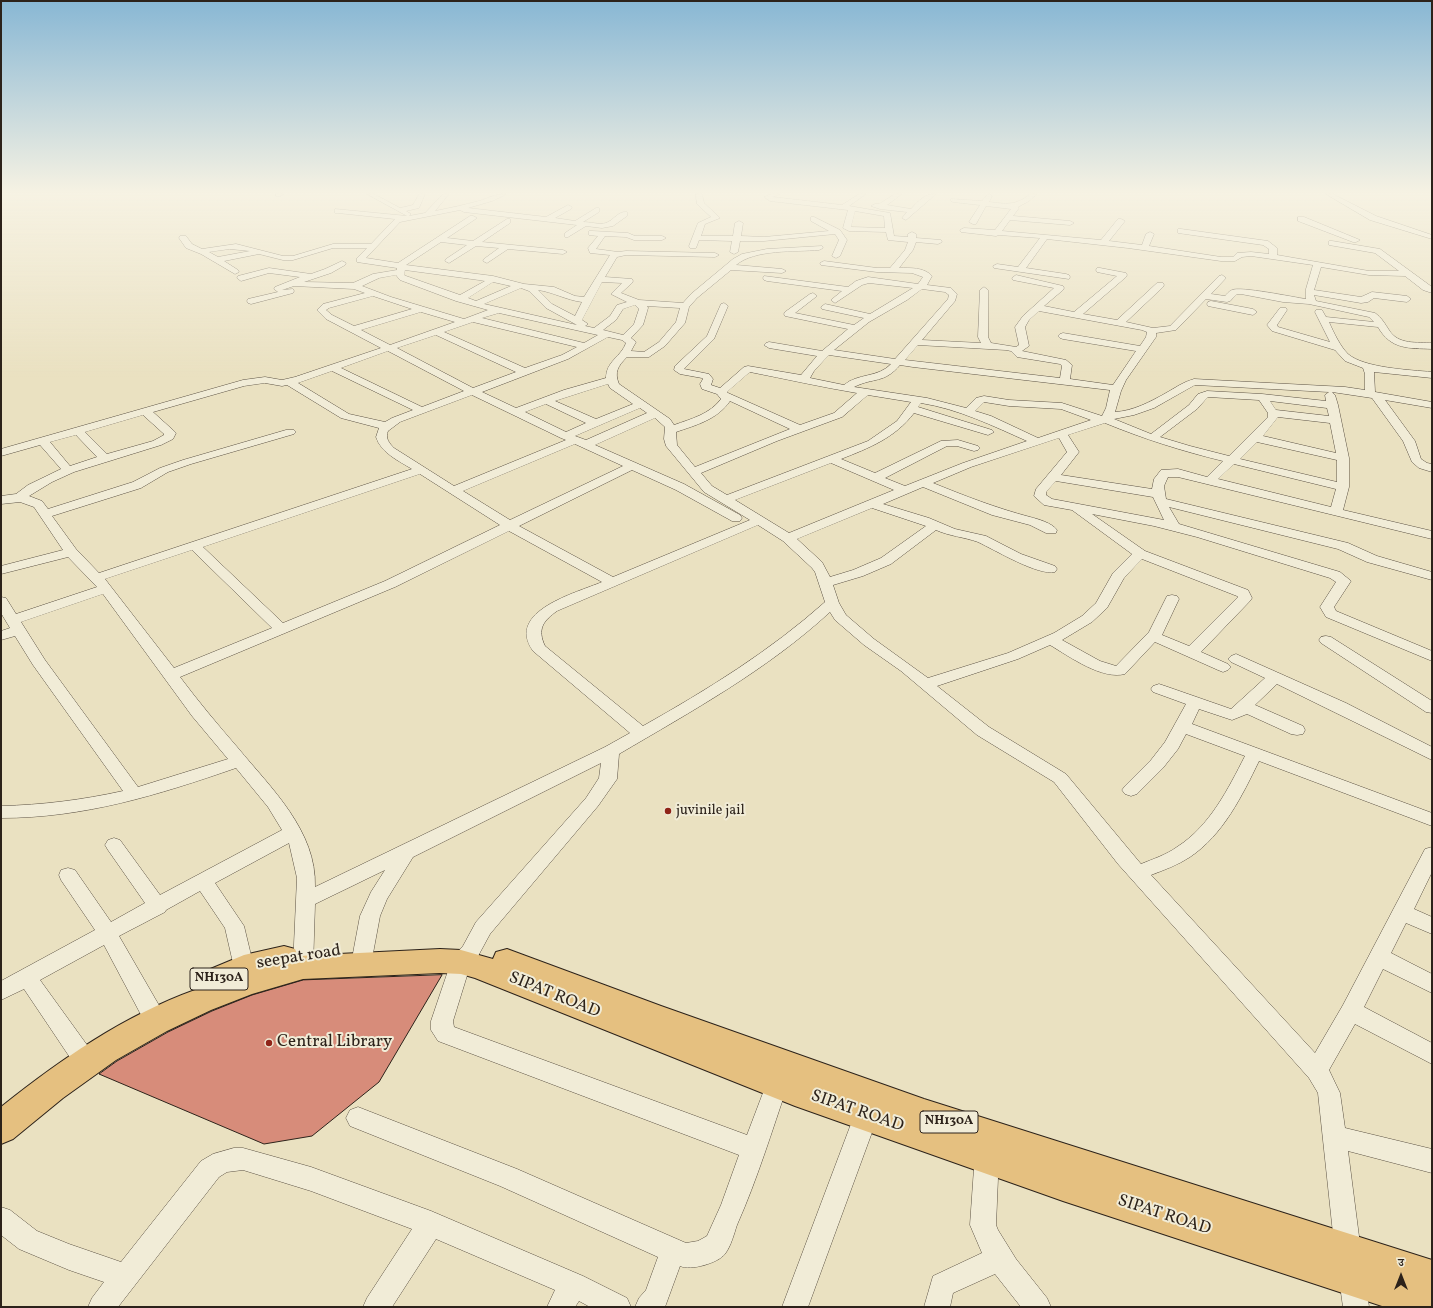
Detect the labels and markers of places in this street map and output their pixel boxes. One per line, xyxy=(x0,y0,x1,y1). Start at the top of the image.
place label: juvinile jail xyxy=(676,803,745,819)
marker: juvinile jail xyxy=(663,806,673,816)
place label: Central Library xyxy=(277,1033,392,1053)
marker: Central Library xyxy=(264,1038,274,1048)

